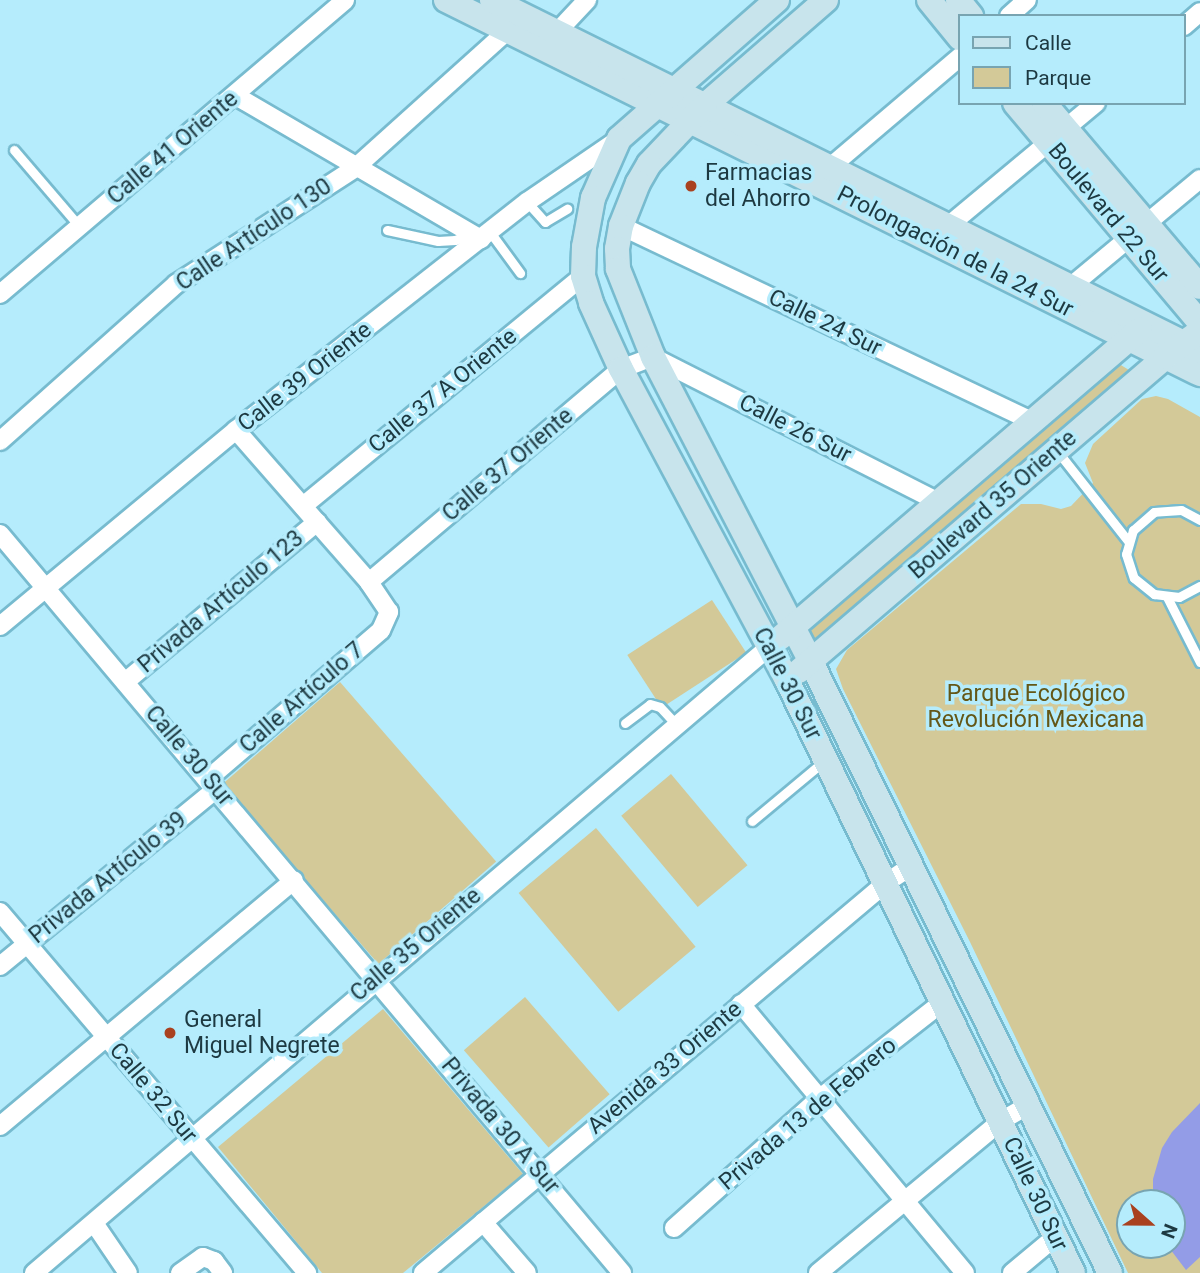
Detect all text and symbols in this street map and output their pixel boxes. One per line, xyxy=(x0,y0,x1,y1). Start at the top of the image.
legend xyxy=(958,14,1186,105)
text: Calle xyxy=(1025,31,1071,55)
text: Parque xyxy=(1025,66,1091,90)
street label: Calle 41 Oriente xyxy=(102,85,244,211)
street label: Boulevard 22 Sur xyxy=(1042,138,1174,288)
place label: Farmacias del Ahorro xyxy=(705,159,812,213)
street label: Calle Artículo 130 xyxy=(171,173,337,297)
marker: Farmacias del Ahorro xyxy=(683,178,699,194)
street label: Prolongación de la 24 Sur xyxy=(832,180,1078,324)
street label: Calle 24 Sur xyxy=(764,284,886,362)
street label: Calle 39 Oriente xyxy=(233,316,377,438)
street label: Calle 37 A Oriente xyxy=(363,323,523,459)
street label: Calle 26 Sur xyxy=(734,389,856,469)
street label: Calle 37 Oriente xyxy=(437,402,579,528)
street label: Boulevard 35 Oriente xyxy=(904,425,1082,585)
street label: Privada Artículo 123 xyxy=(133,525,309,679)
street label: Calle 30 Sur xyxy=(747,623,827,745)
street label: Calle Artículo 7 xyxy=(234,637,370,759)
park label: Parque Ecológico Revolución Mexicana xyxy=(928,680,1144,734)
street label: Calle 30 Sur xyxy=(139,700,239,812)
street label: Privada Artículo 39 xyxy=(24,806,192,950)
street label: Calle 35 Oriente xyxy=(345,882,487,1008)
street label: Avenida 33 Oriente xyxy=(582,996,748,1140)
place label: General Miguel Negrete xyxy=(184,1006,340,1060)
marker: General Miguel Negrete xyxy=(162,1025,178,1041)
street label: Privada 13 de Febrero xyxy=(714,1032,902,1196)
street label: Calle 32 Sur xyxy=(103,1037,203,1149)
street label: Privada 30 A Sur xyxy=(435,1052,565,1200)
street label: Calle 30 Sur xyxy=(997,1133,1073,1255)
north arrow xyxy=(1116,1189,1186,1259)
text: N xyxy=(1156,1221,1182,1241)

